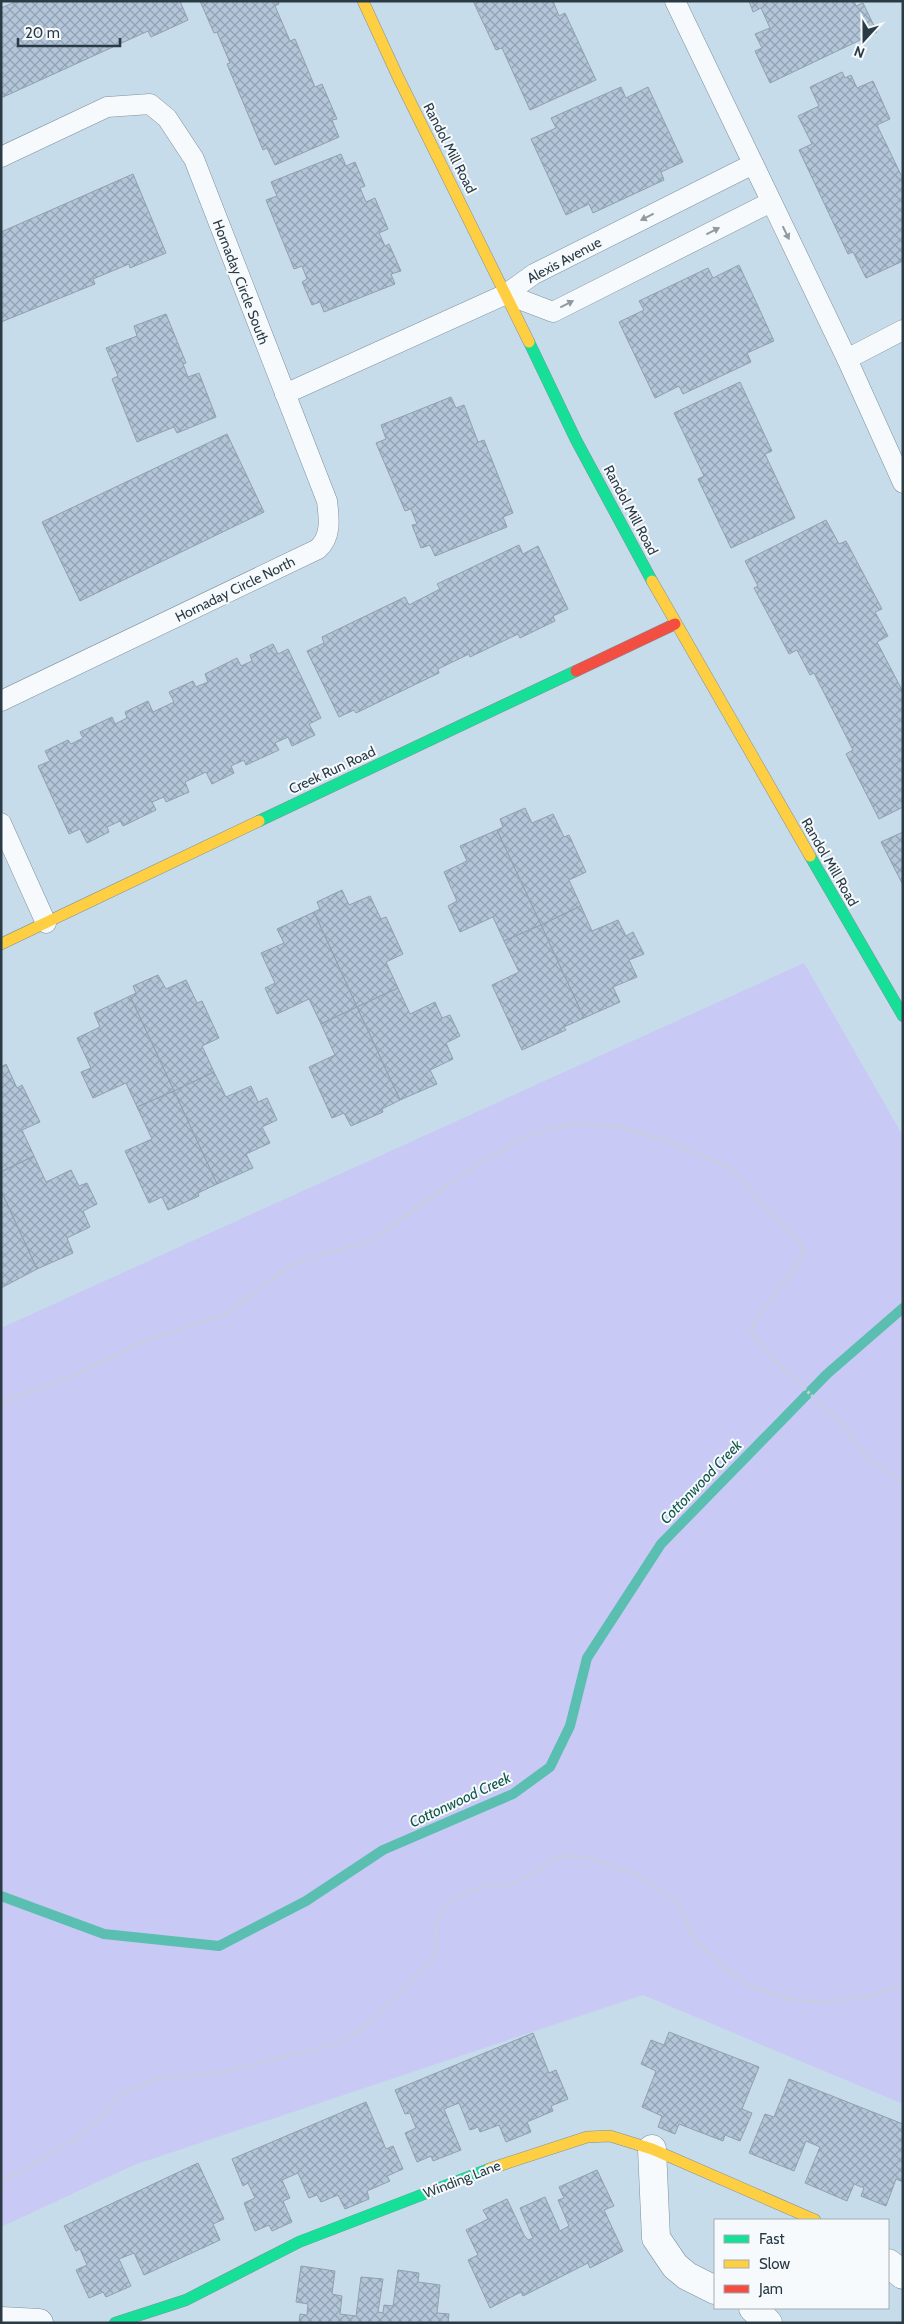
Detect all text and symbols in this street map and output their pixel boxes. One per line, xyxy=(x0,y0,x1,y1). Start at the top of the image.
scale bar xyxy=(18,15,120,47)
north arrow xyxy=(839,15,889,65)
text: 20 m xyxy=(25,24,60,42)
text: N xyxy=(851,42,867,62)
street label: Randol Mill Road xyxy=(419,100,481,196)
one-way arrow xyxy=(640,213,654,221)
street label: Hornaday Circle South xyxy=(209,217,273,347)
one-way arrow xyxy=(783,226,791,240)
one-way arrow xyxy=(705,227,720,235)
street label: Alexis Avenue xyxy=(524,233,604,287)
one-way arrow xyxy=(560,300,575,308)
street label: Randol Mill Road xyxy=(600,462,662,558)
street label: Hornaday Circle North xyxy=(172,552,298,626)
street label: Creek Run Road xyxy=(286,742,378,798)
street label: Randol Mill Road xyxy=(797,815,863,909)
water label: Cottonwood Creek xyxy=(656,1436,746,1528)
water label: Cottonwood Creek xyxy=(407,1768,514,1831)
street label: Winding Lane xyxy=(421,2156,503,2202)
legend xyxy=(714,2219,889,2309)
text: Fast xyxy=(759,2230,784,2248)
text: Slow xyxy=(759,2255,790,2273)
text: Jam xyxy=(758,2280,783,2298)

